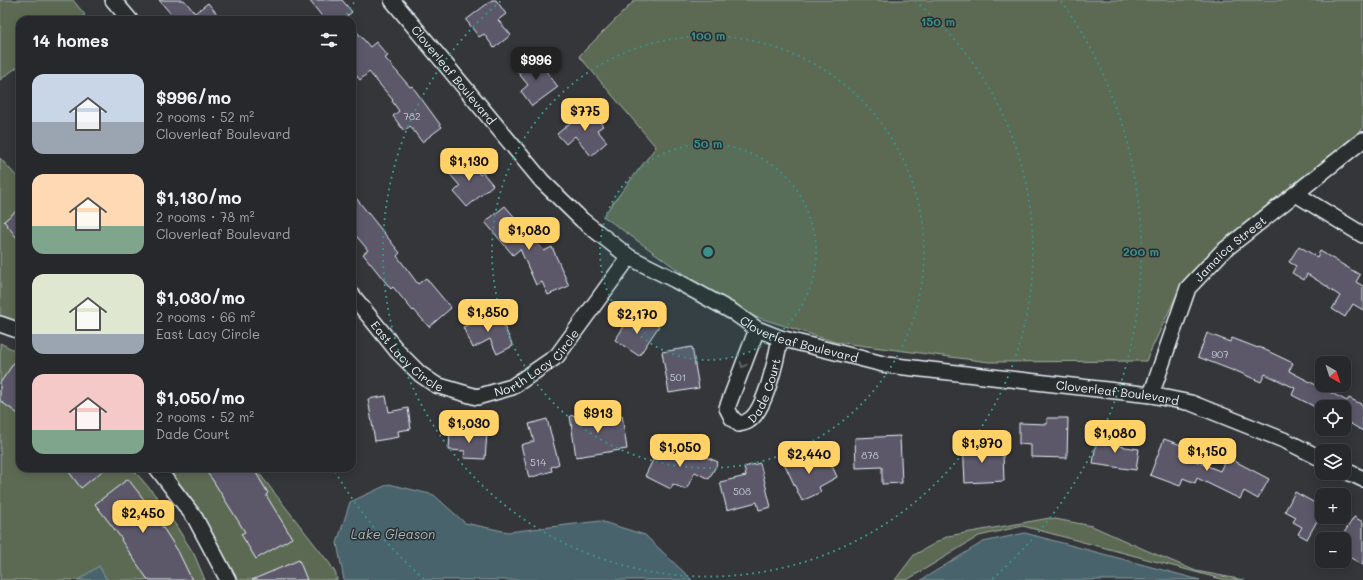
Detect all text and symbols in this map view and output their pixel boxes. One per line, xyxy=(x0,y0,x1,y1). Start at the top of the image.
text: 150 m xyxy=(921,13,955,29)
street label: Cloverleaf Boulevard xyxy=(408,22,500,128)
text: 100 m xyxy=(691,27,725,43)
text: 14 homes xyxy=(32,29,109,51)
icon: filters xyxy=(318,29,340,51)
pin: $996 xyxy=(512,47,560,81)
text: $996 xyxy=(520,51,552,68)
text: $996/mo xyxy=(156,86,231,108)
icon: home xyxy=(64,90,112,138)
pin: $775 xyxy=(561,98,609,132)
text: $775 xyxy=(570,102,600,119)
text: 2 rooms · 52 m² xyxy=(156,108,254,125)
house number: 782 xyxy=(403,109,421,123)
text: Cloverleaf Boulevard xyxy=(156,125,290,142)
text: 50 m xyxy=(694,135,722,151)
pin: $1,130 xyxy=(436,148,502,182)
text: $1,130 xyxy=(449,152,489,169)
text: $1,130/mo xyxy=(156,186,242,208)
icon: home xyxy=(64,190,112,238)
text: 2 rooms · 78 m² xyxy=(156,208,255,225)
street label: Jamaica Street xyxy=(1190,212,1269,285)
pin: $1,080 xyxy=(496,217,562,251)
text: $1,080 xyxy=(508,221,550,238)
text: Cloverleaf Boulevard xyxy=(156,225,290,242)
text: 200 m xyxy=(1123,243,1159,259)
centre of rings xyxy=(701,245,715,259)
text: $1,030/mo xyxy=(156,286,245,308)
icon: home xyxy=(64,290,112,338)
pin: $1,850 xyxy=(455,299,521,333)
pin: $2,170 xyxy=(604,301,670,335)
text: $1,850 xyxy=(467,303,509,320)
text: $2,170 xyxy=(617,305,657,322)
text: 2 rooms · 66 m² xyxy=(156,308,255,325)
street label: Cloverleaf Boulevard xyxy=(737,312,860,366)
street label: East Lacy Circle xyxy=(368,317,445,395)
text: East Lacy Circle xyxy=(156,325,260,342)
street label: North Lacy Circle xyxy=(492,326,582,400)
house number: 907 xyxy=(1211,347,1229,361)
north arrow xyxy=(1315,356,1351,392)
map controls xyxy=(1315,356,1351,568)
street label: Dade Court xyxy=(744,357,784,426)
one-way arrow xyxy=(740,361,748,369)
house number: 501 xyxy=(670,370,686,384)
street label: Cloverleaf Boulevard xyxy=(1055,376,1181,409)
text: $1,050/mo xyxy=(156,386,245,408)
icon: home xyxy=(64,390,112,438)
pin: $913 xyxy=(574,400,622,434)
button: locate xyxy=(1315,400,1351,436)
text: $913 xyxy=(583,404,613,421)
text: 2 rooms · 52 m² xyxy=(156,408,254,425)
pin: $1,030 xyxy=(436,410,502,444)
text: $1,030 xyxy=(448,414,490,431)
pin: $1,080 xyxy=(1082,420,1148,454)
text: $1,080 xyxy=(1094,424,1136,441)
text: Dade Court xyxy=(156,425,230,442)
pin: $1,970 xyxy=(949,430,1015,464)
pin: $1,050 xyxy=(647,434,713,468)
text: $1,970 xyxy=(961,434,1003,451)
text: $1,050 xyxy=(659,438,701,455)
pin: $1,150 xyxy=(1174,438,1240,472)
pin: $2,440 xyxy=(776,441,842,475)
text: $1,150 xyxy=(1187,442,1227,459)
button: layers xyxy=(1315,444,1351,480)
text: $2,440 xyxy=(787,445,831,462)
house number: 878 xyxy=(861,448,879,462)
house number: 514 xyxy=(530,455,546,469)
house number: 508 xyxy=(733,484,751,498)
button: + xyxy=(1315,488,1351,524)
pin: $2,450 xyxy=(110,500,176,534)
text: $2,450 xyxy=(121,504,165,521)
water label: Lake Gleason xyxy=(351,525,435,542)
button: − xyxy=(1315,532,1351,568)

